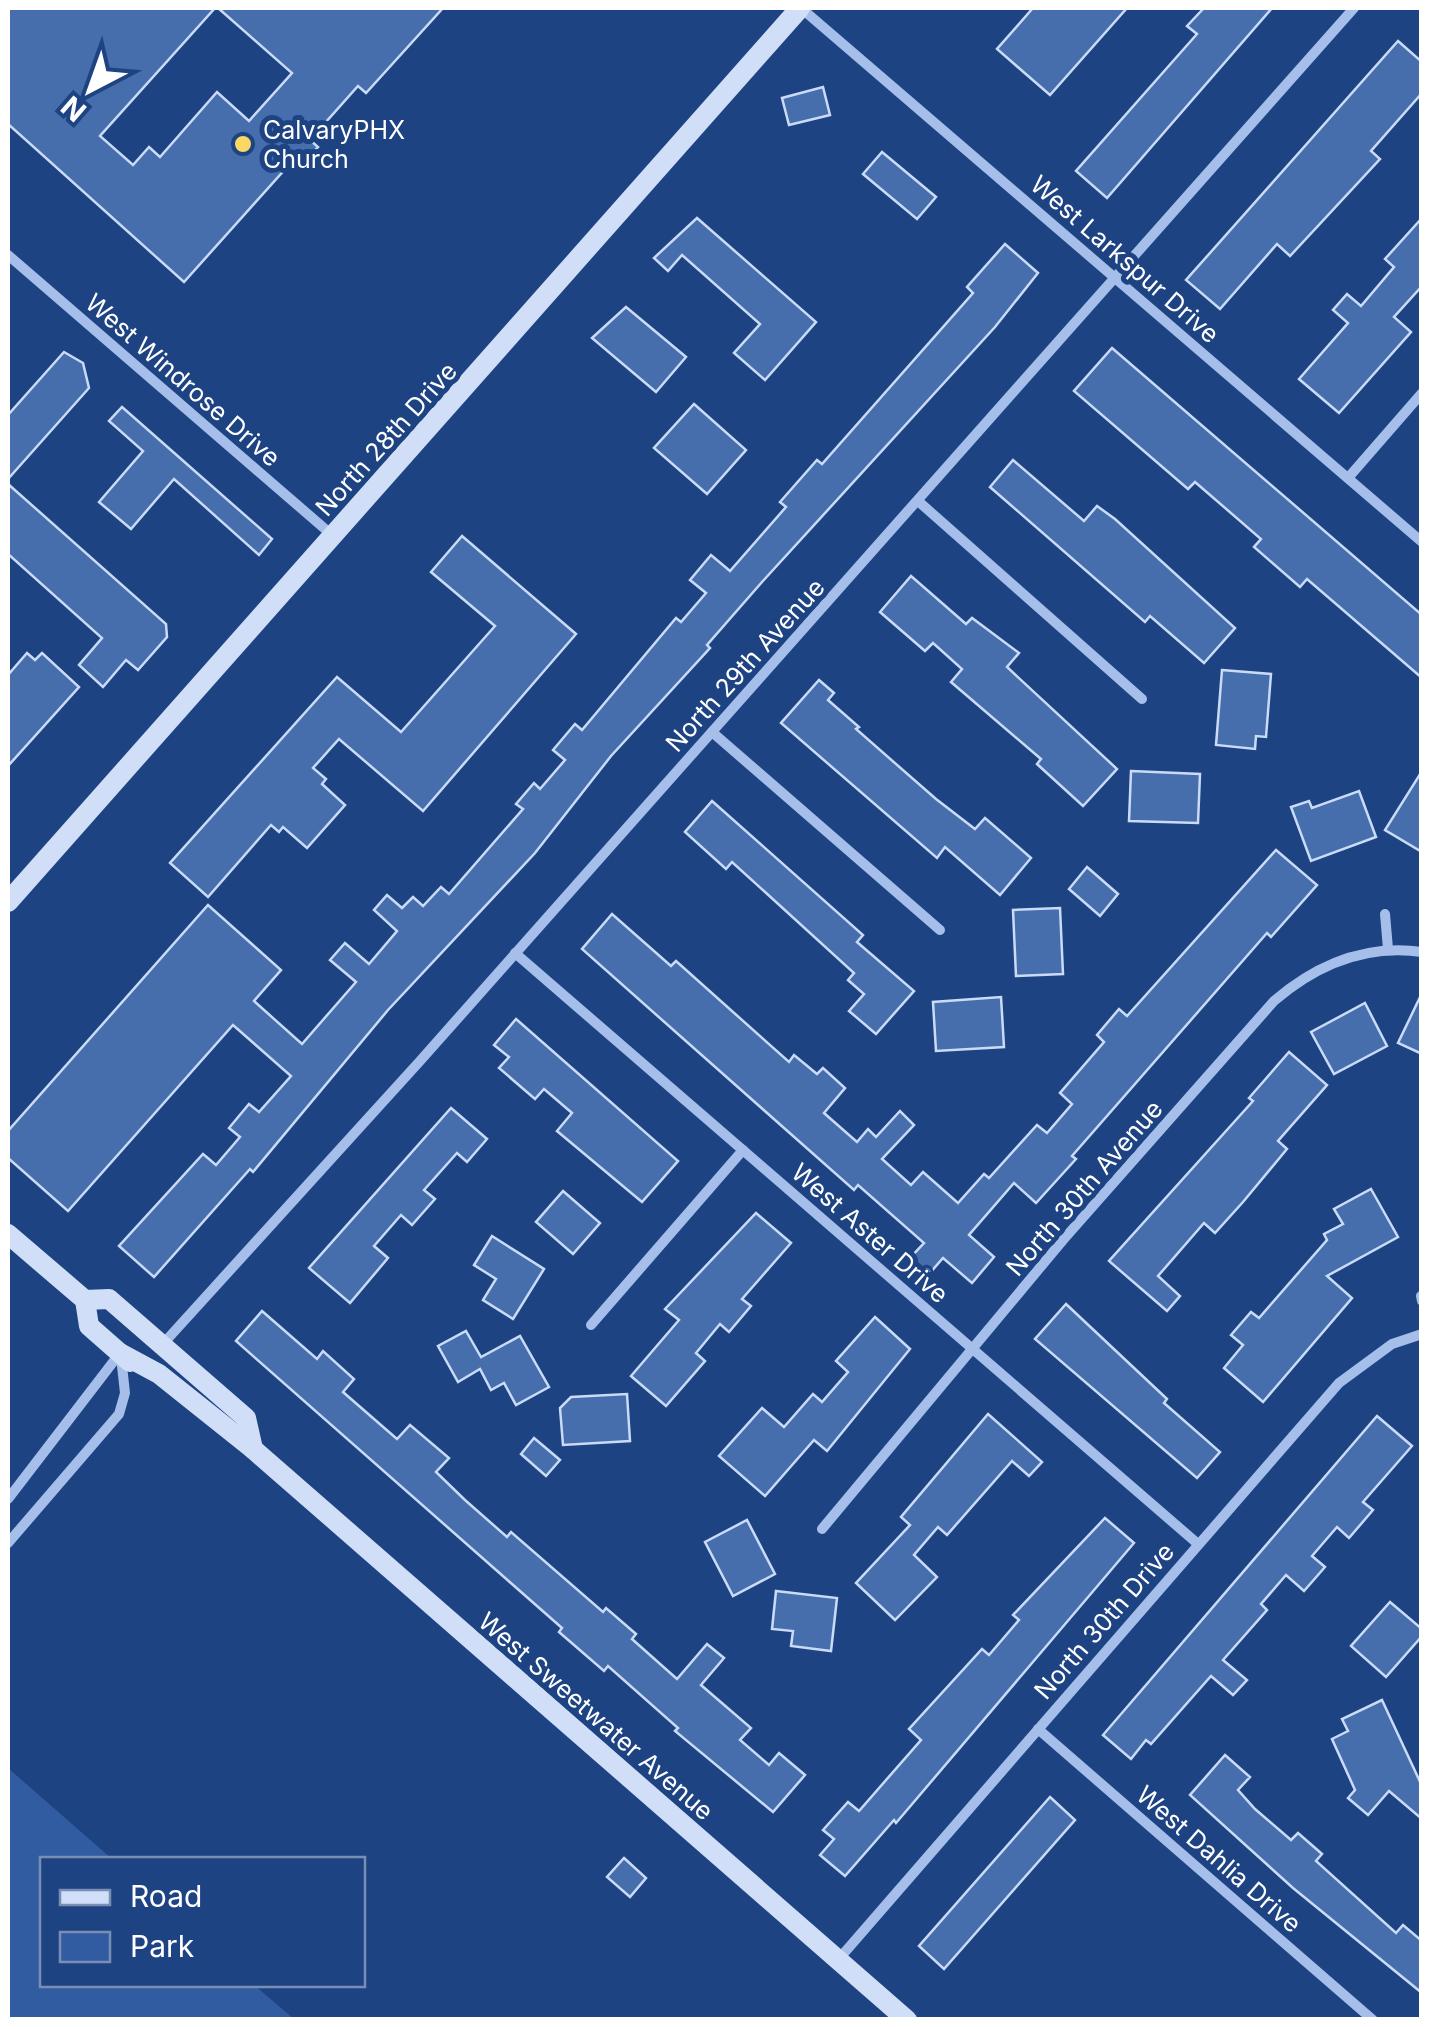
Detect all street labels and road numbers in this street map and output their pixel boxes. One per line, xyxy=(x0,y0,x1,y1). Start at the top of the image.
street label: West Larkspur Drive xyxy=(1025,169,1225,349)
street label: West Windrose Drive xyxy=(80,287,286,473)
street label: North 28th Drive xyxy=(309,356,463,522)
street label: North 29th Avenue xyxy=(659,572,831,758)
street label: North 30th Avenue xyxy=(1000,1094,1168,1282)
street label: West Aster Drive xyxy=(786,1157,954,1309)
street label: North 30th Drive xyxy=(1028,1537,1180,1705)
street label: West Sweetwater Avenue xyxy=(472,1606,720,1826)
street label: West Dahlia Drive xyxy=(1131,1779,1307,1939)

